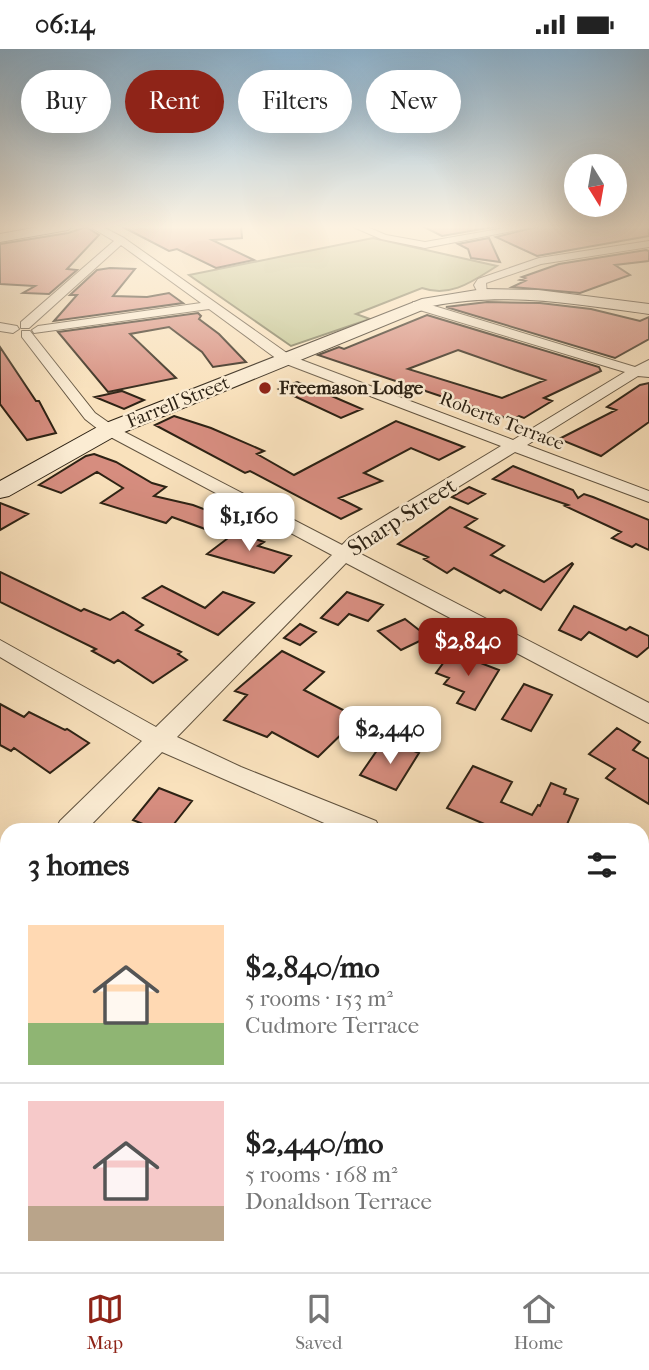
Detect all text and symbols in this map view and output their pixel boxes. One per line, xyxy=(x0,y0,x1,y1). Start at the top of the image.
text: 06:14 xyxy=(35,9,94,40)
chip: Buy xyxy=(21,70,111,133)
chip: Rent xyxy=(125,70,224,133)
chip: Filters xyxy=(238,70,352,133)
chip: New xyxy=(366,70,461,133)
north arrow xyxy=(564,154,626,217)
map controls xyxy=(564,154,627,217)
street label: Farrell Street xyxy=(123,371,233,433)
place label: Freemason Lodge xyxy=(278,377,424,399)
marker: Freemason Lodge xyxy=(257,380,273,396)
street label: Roberts Terrace xyxy=(437,387,567,455)
street label: Sharp Street xyxy=(343,472,461,562)
pin: $1,160 xyxy=(192,493,306,553)
text: $1,160 xyxy=(220,502,278,529)
pin: $2,840 xyxy=(411,619,525,678)
text: $2,840 xyxy=(435,627,501,654)
pin: $2,440 xyxy=(333,707,447,766)
text: $2,440 xyxy=(355,715,425,742)
icon: filters xyxy=(583,846,621,884)
text: 3 homes xyxy=(28,848,129,883)
text: $2,840/mo xyxy=(245,950,380,985)
icon: home xyxy=(84,953,168,1037)
text: 5 rooms · 153 m² xyxy=(245,985,393,1012)
text: Cudmore Terrace xyxy=(245,1012,419,1039)
text: $2,440/mo xyxy=(245,1126,383,1161)
icon: home xyxy=(84,1129,168,1213)
text: 5 rooms · 168 m² xyxy=(245,1161,398,1188)
text: Donaldson Terrace xyxy=(245,1188,432,1215)
tab: Map xyxy=(86,1290,124,1354)
tab: Saved xyxy=(295,1290,342,1354)
tab: Home xyxy=(514,1290,563,1354)

